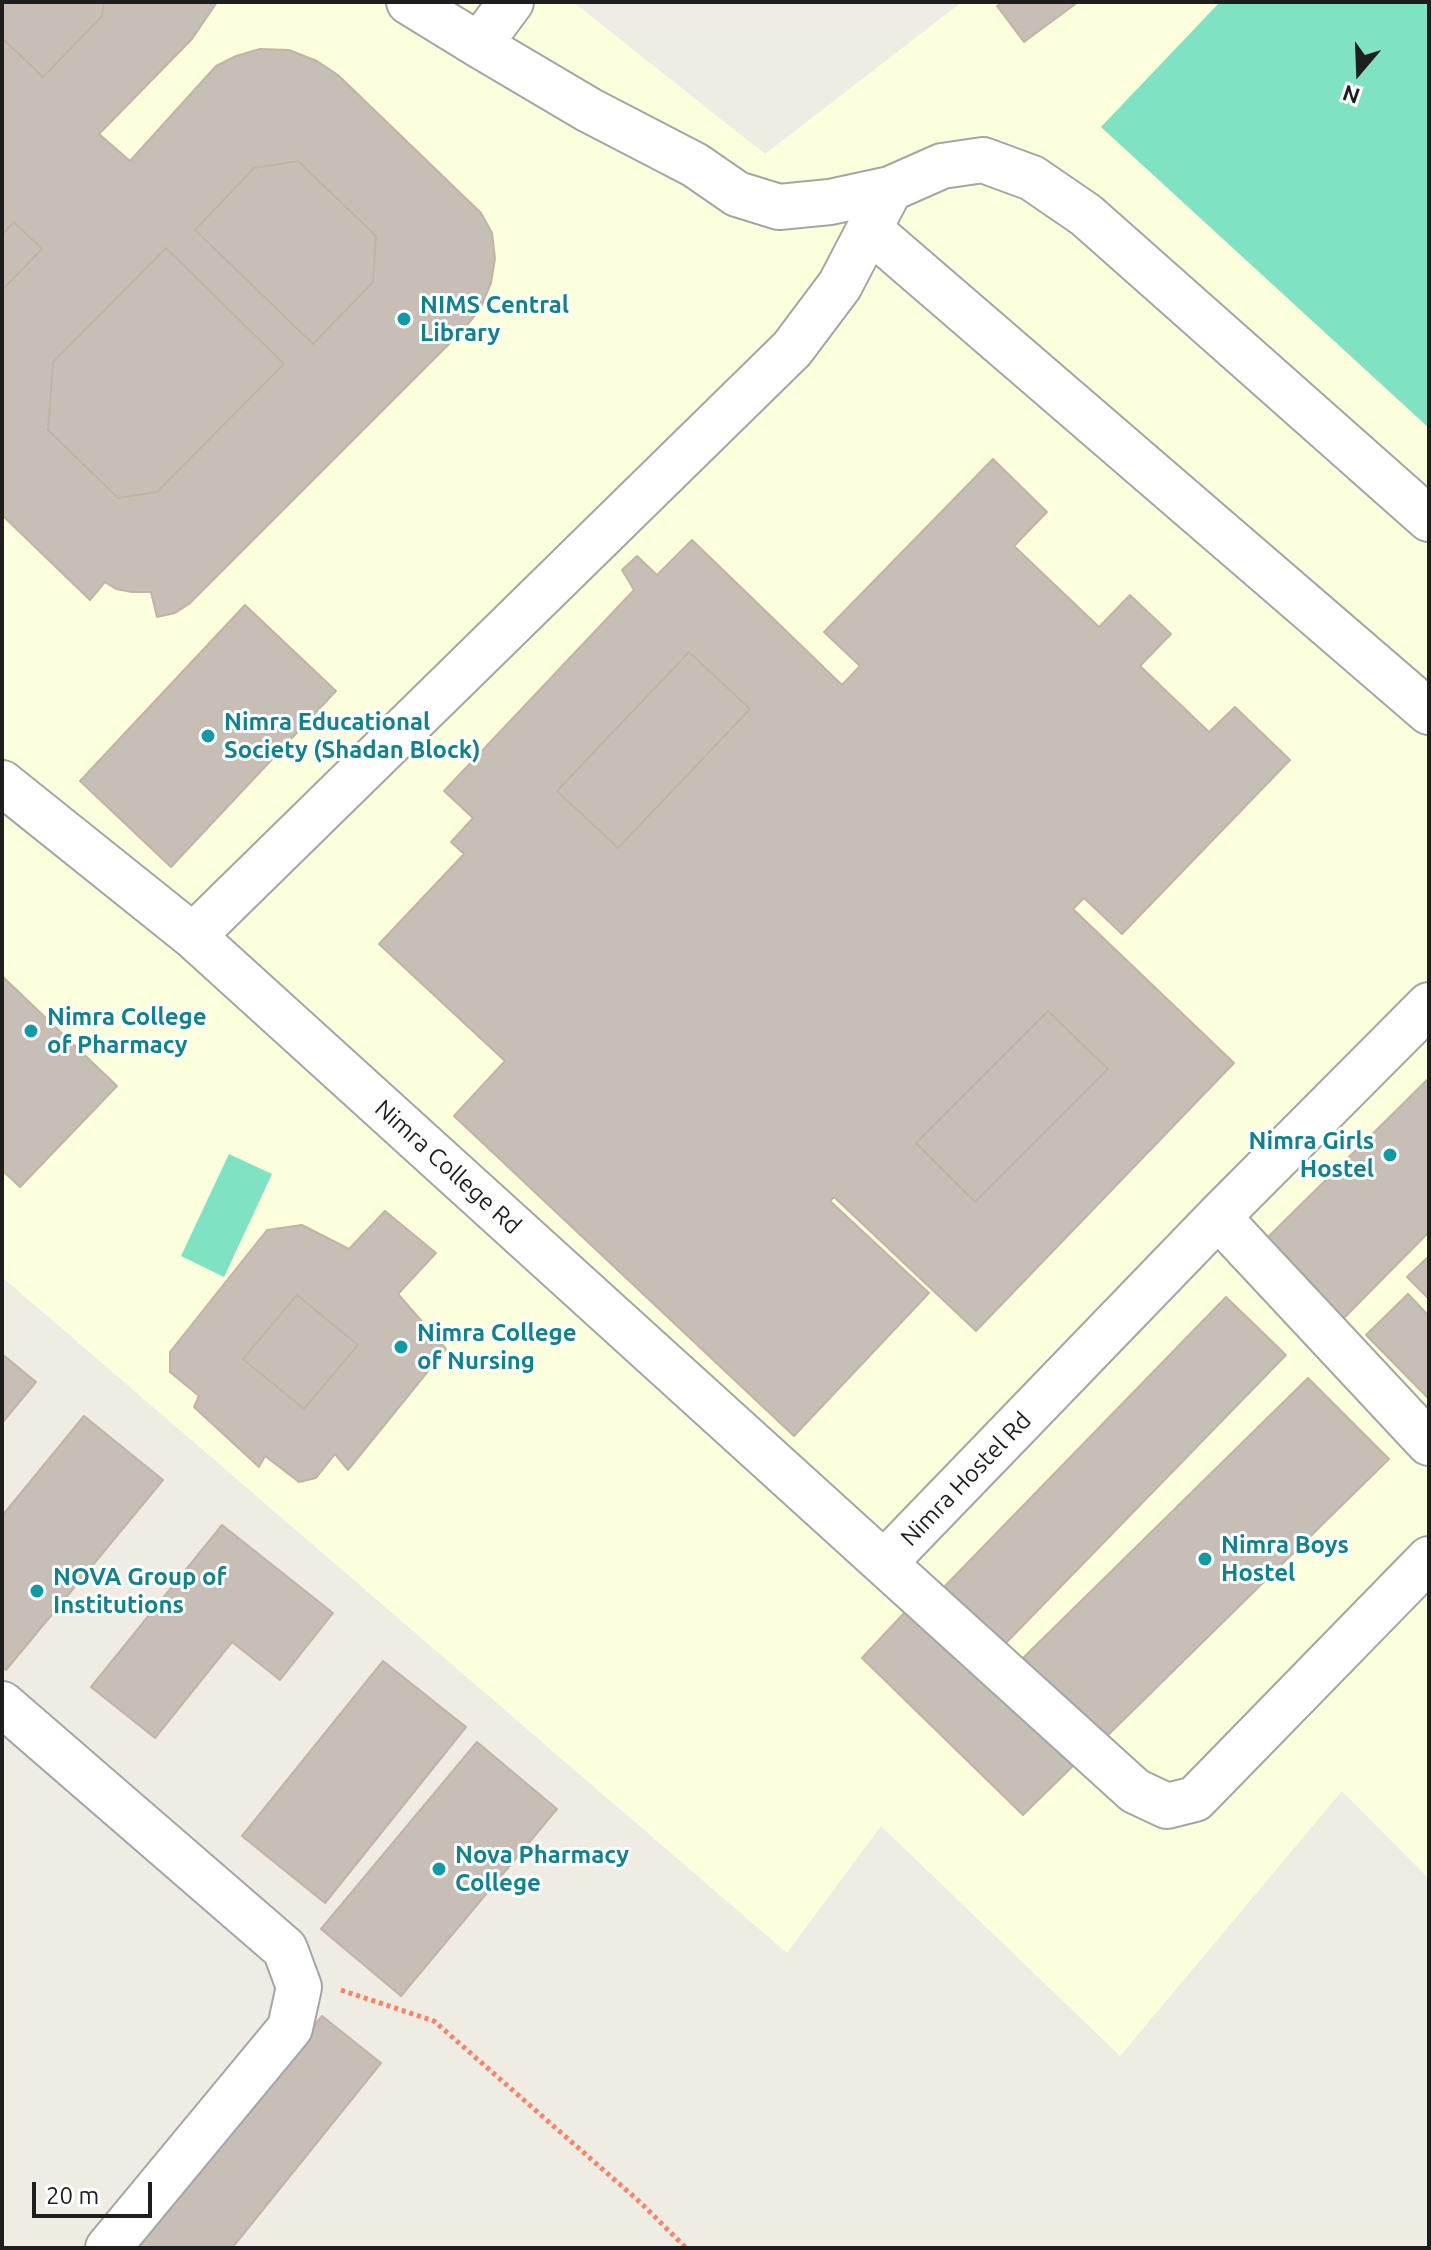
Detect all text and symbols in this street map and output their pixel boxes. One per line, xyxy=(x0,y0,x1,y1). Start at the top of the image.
north arrow xyxy=(1319,32,1399,112)
text: N xyxy=(1339,81,1363,110)
place label: NIMS Central Library xyxy=(420,291,569,347)
marker: NIMS Central Library xyxy=(395,310,413,328)
place label: Nimra Educational Society (Shadan Block) xyxy=(224,708,481,764)
marker: Nimra Educational Society (Shadan Block) xyxy=(199,727,217,745)
place label: Nimra College of Pharmacy xyxy=(47,1003,207,1059)
marker: Nimra College of Pharmacy xyxy=(22,1022,40,1040)
street label: Nimra College Rd xyxy=(369,1094,527,1240)
place label: Nimra Girls Hostel xyxy=(1249,1127,1374,1183)
marker: Nimra Girls Hostel xyxy=(1381,1146,1399,1164)
place label: Nimra College of Nursing xyxy=(417,1319,577,1375)
marker: Nimra College of Nursing xyxy=(392,1338,410,1356)
street label: Nimra Hostel Rd xyxy=(895,1406,1037,1552)
place label: Nimra Boys Hostel xyxy=(1221,1531,1349,1587)
marker: Nimra Boys Hostel xyxy=(1196,1550,1214,1568)
place label: NOVA Group of Institutions xyxy=(53,1563,226,1619)
marker: NOVA Group of Institutions xyxy=(28,1582,46,1600)
place label: Nova Pharmacy College xyxy=(455,1841,629,1897)
marker: Nova Pharmacy College xyxy=(430,1860,448,1878)
scale bar xyxy=(36,2166,156,2216)
text: 20 m xyxy=(46,2182,99,2209)

